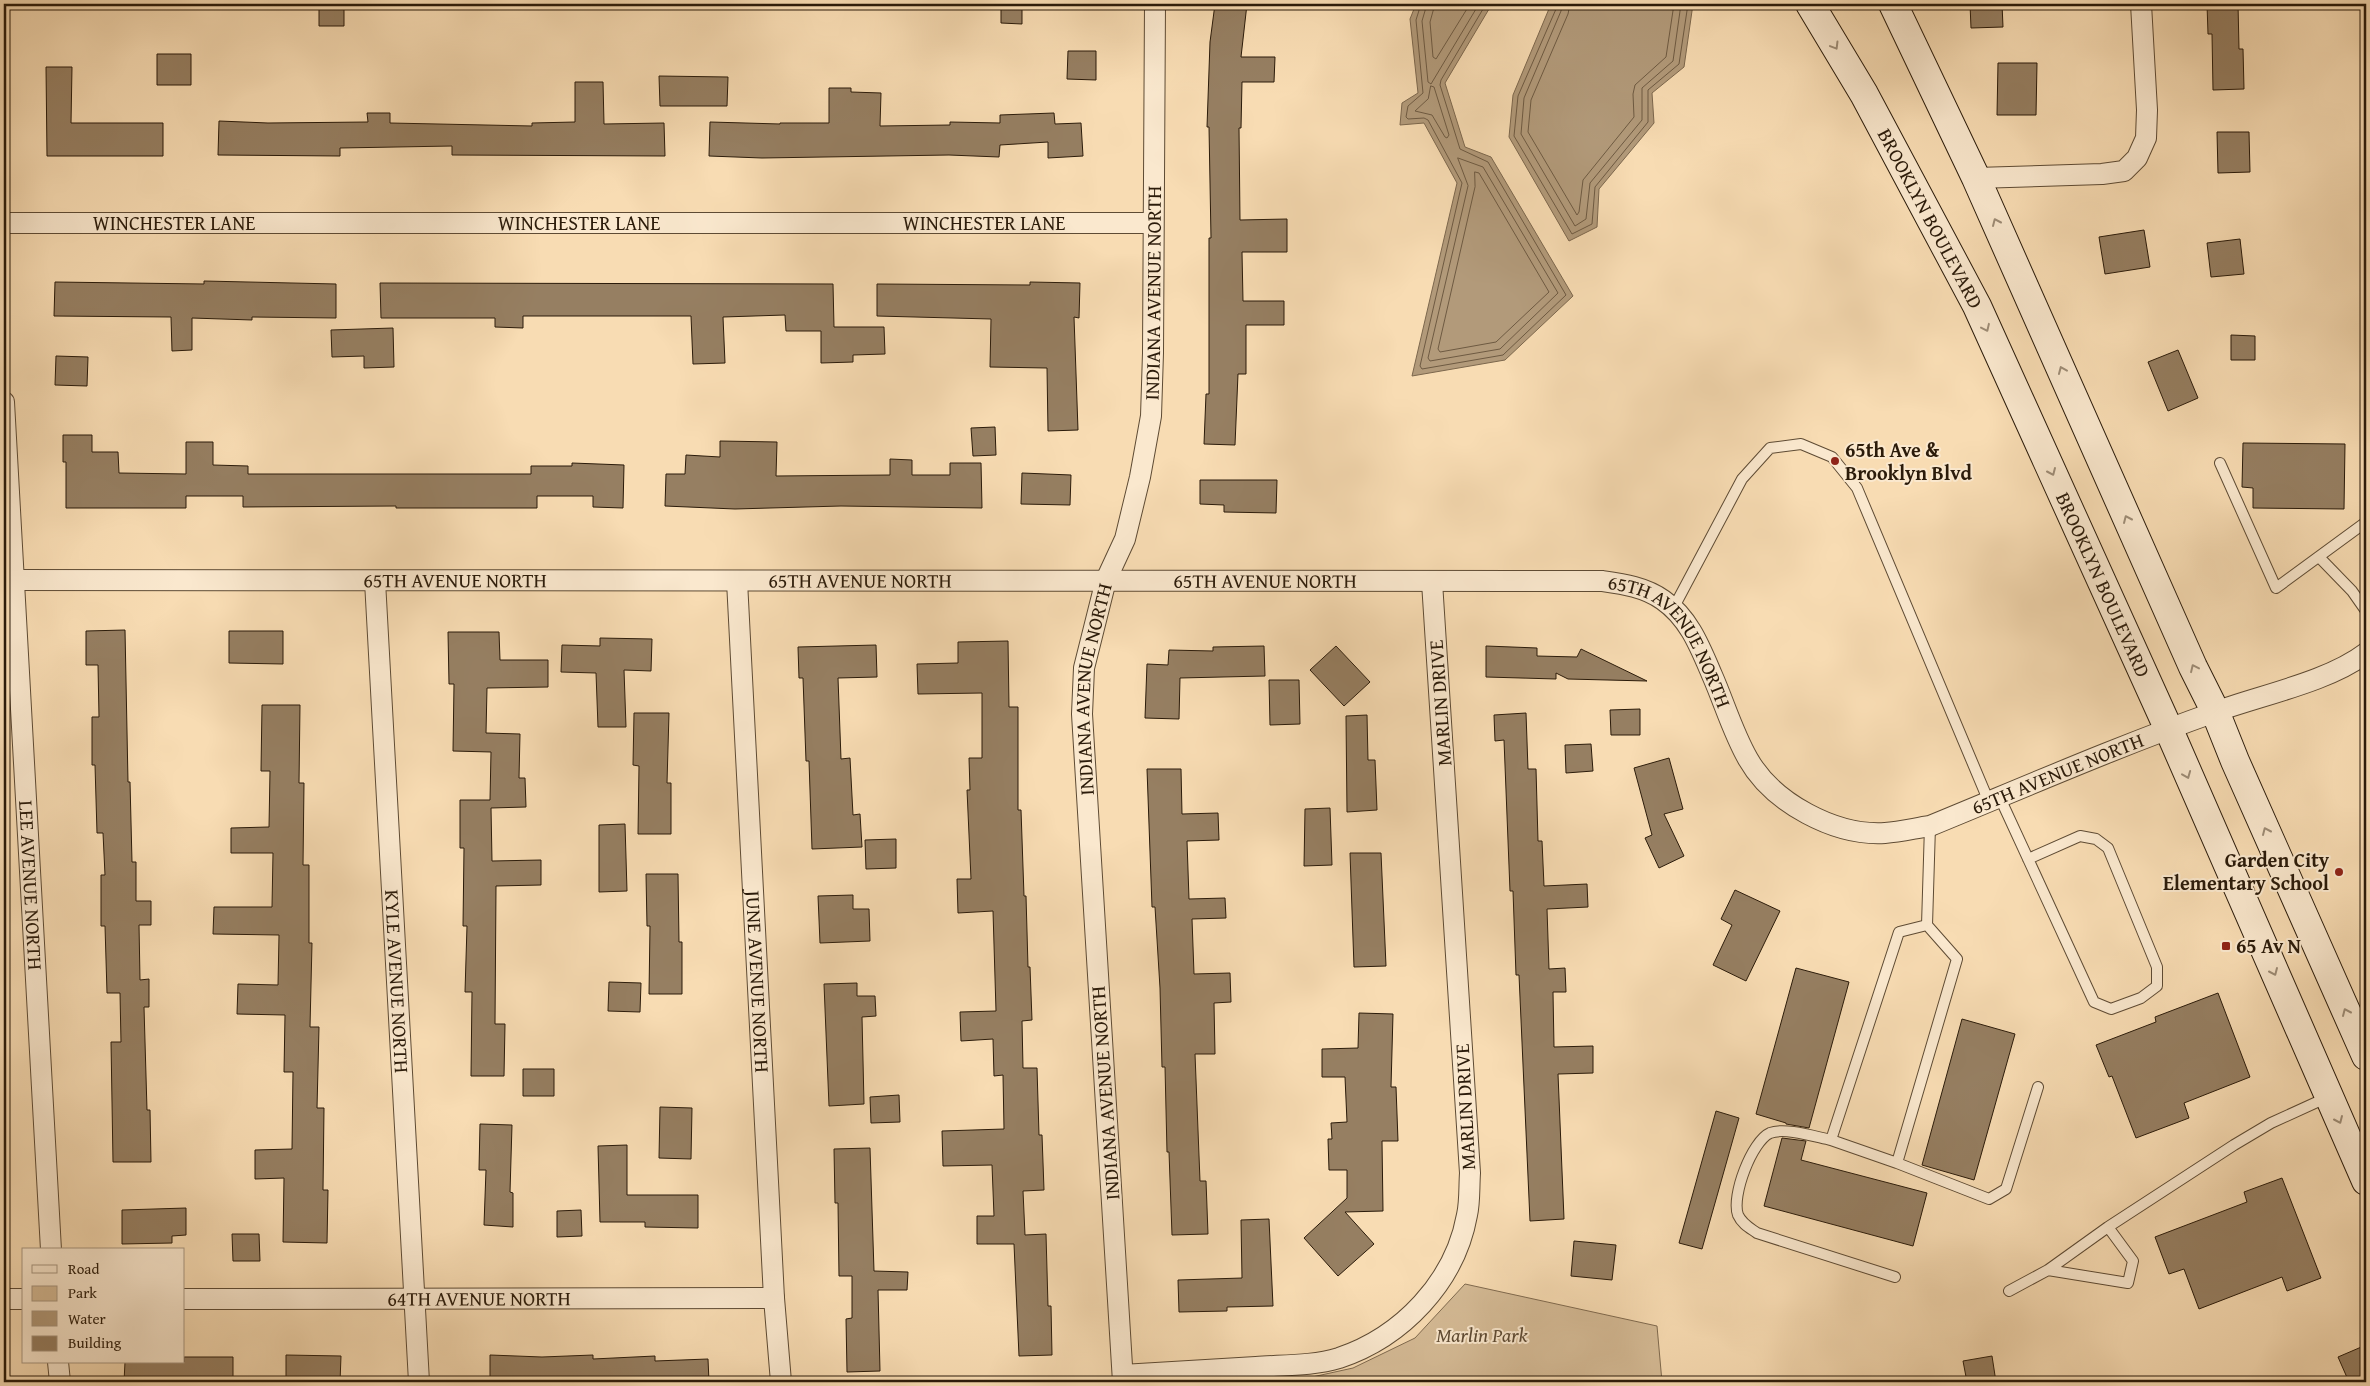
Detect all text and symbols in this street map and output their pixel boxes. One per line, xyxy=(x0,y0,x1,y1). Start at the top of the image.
one-way arrow xyxy=(1829,40,1839,49)
street label: BROOKLYN BOULEVARD xyxy=(1871,123,1991,313)
street label: INDIANA AVENUE NORTH xyxy=(1137,186,1168,401)
street label: WINCHESTER LANE xyxy=(93,208,255,237)
street label: WINCHESTER LANE xyxy=(498,208,660,237)
street label: WINCHESTER LANE xyxy=(903,208,1065,237)
one-way arrow xyxy=(1991,218,2002,227)
one-way arrow xyxy=(1980,323,1991,332)
one-way arrow xyxy=(2058,367,2068,375)
place label: 65th Ave & Brooklyn Blvd xyxy=(1845,435,1972,487)
marker: 65th Ave & Brooklyn Blvd xyxy=(1829,455,1841,467)
one-way arrow xyxy=(2046,467,2057,476)
street label: BROOKLYN BOULEVARD xyxy=(2049,487,2158,682)
one-way arrow xyxy=(2123,515,2134,524)
street label: 65TH AVENUE NORTH xyxy=(363,565,547,594)
street label: 65TH AVENUE NORTH xyxy=(768,565,952,595)
street label: 65TH AVENUE NORTH xyxy=(1173,566,1357,595)
street label: 65TH AVENUE NORTH xyxy=(1606,567,1739,712)
street label: INDIANA AVENUE NORTH xyxy=(1067,580,1119,796)
street label: MARLIN DRIVE xyxy=(1421,639,1458,767)
one-way arrow xyxy=(2190,664,2200,673)
street label: 65TH AVENUE NORTH xyxy=(1967,725,2148,821)
one-way arrow xyxy=(2181,770,2191,779)
street label: LEE AVENUE NORTH xyxy=(12,800,50,971)
one-way arrow xyxy=(2262,827,2273,836)
place label: Garden City Elementary School xyxy=(2163,845,2330,897)
marker: Garden City Elementary School xyxy=(2333,866,2345,878)
street label: JUNE AVENUE NORTH xyxy=(739,887,777,1073)
street label: KYLE AVENUE NORTH xyxy=(378,889,417,1074)
place label: 65 Av N xyxy=(2236,931,2301,960)
marker: 65 Av N xyxy=(2220,940,2232,952)
one-way arrow xyxy=(2267,967,2278,976)
street label: INDIANA AVENUE NORTH xyxy=(1083,985,1126,1201)
one-way arrow xyxy=(2342,1008,2353,1017)
street label: MARLIN DRIVE xyxy=(1447,1043,1482,1171)
one-way arrow xyxy=(2333,1115,2344,1124)
legend xyxy=(22,1248,185,1364)
text: Road xyxy=(68,1258,99,1279)
text: Park xyxy=(68,1282,97,1303)
street label: 64TH AVENUE NORTH xyxy=(387,1283,571,1313)
text: Water xyxy=(68,1308,106,1329)
park label: Marlin Park xyxy=(1436,1320,1529,1349)
text: Building xyxy=(68,1332,122,1353)

